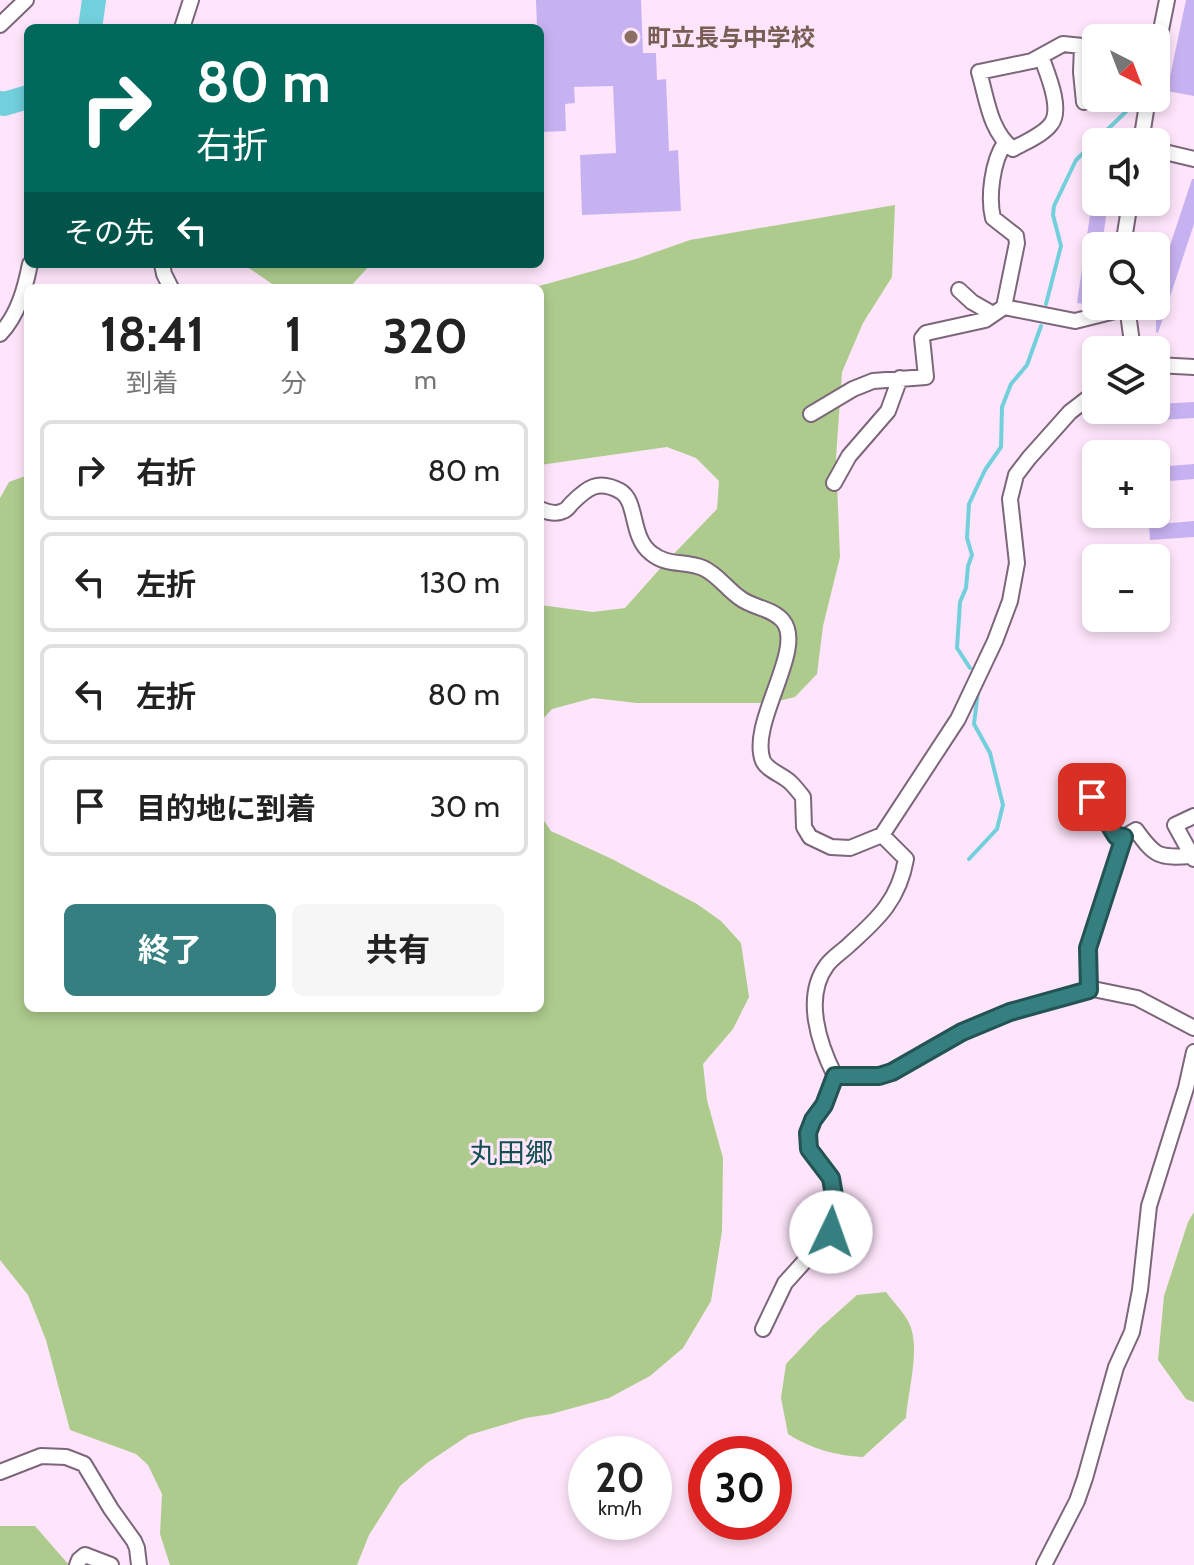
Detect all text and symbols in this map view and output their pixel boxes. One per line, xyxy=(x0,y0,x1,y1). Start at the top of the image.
place label: 町立長与中学校 xyxy=(647,23,815,52)
north arrow xyxy=(1082,24,1170,112)
map controls xyxy=(1082,24,1170,632)
marker: 町立長与中学校 xyxy=(622,28,640,46)
text: 80 m xyxy=(196,48,331,116)
icon: right xyxy=(64,56,168,160)
text: 右折 xyxy=(196,123,268,167)
button: sound xyxy=(1082,128,1170,216)
icon: left xyxy=(170,208,214,252)
text: その先 xyxy=(64,214,154,251)
button: search xyxy=(1082,232,1170,320)
text: 18:41 xyxy=(100,305,205,363)
text: 1 xyxy=(285,305,303,363)
text: 320 xyxy=(383,307,468,365)
button: layers xyxy=(1082,336,1170,424)
text: m xyxy=(414,364,437,396)
text: 到着 xyxy=(126,367,178,399)
text: 分 xyxy=(281,367,307,399)
button: + xyxy=(1082,440,1170,528)
icon: right xyxy=(68,448,112,492)
text: 80 m xyxy=(428,452,500,489)
text: 右折 xyxy=(136,454,196,491)
button: − xyxy=(1082,544,1170,632)
icon: left xyxy=(68,560,112,604)
text: 130 m xyxy=(420,564,500,601)
text: 左折 xyxy=(136,566,196,603)
icon: left xyxy=(68,672,112,716)
text: 80 m xyxy=(428,676,500,713)
text: 左折 xyxy=(136,678,196,715)
pin xyxy=(1058,763,1126,831)
icon: arrive xyxy=(1070,775,1114,819)
icon: arrive xyxy=(68,784,112,828)
text: 30 m xyxy=(430,788,500,825)
text: 目的地に到着 xyxy=(136,790,316,827)
button: 終了 xyxy=(64,904,276,996)
button: 共有 xyxy=(292,904,504,996)
district label: 丸田郷 xyxy=(469,1136,553,1170)
position arrow xyxy=(789,1190,873,1274)
speed limit sign: 30 xyxy=(688,1436,792,1540)
text: 20 xyxy=(595,1453,645,1502)
text: km/h xyxy=(598,1496,642,1520)

